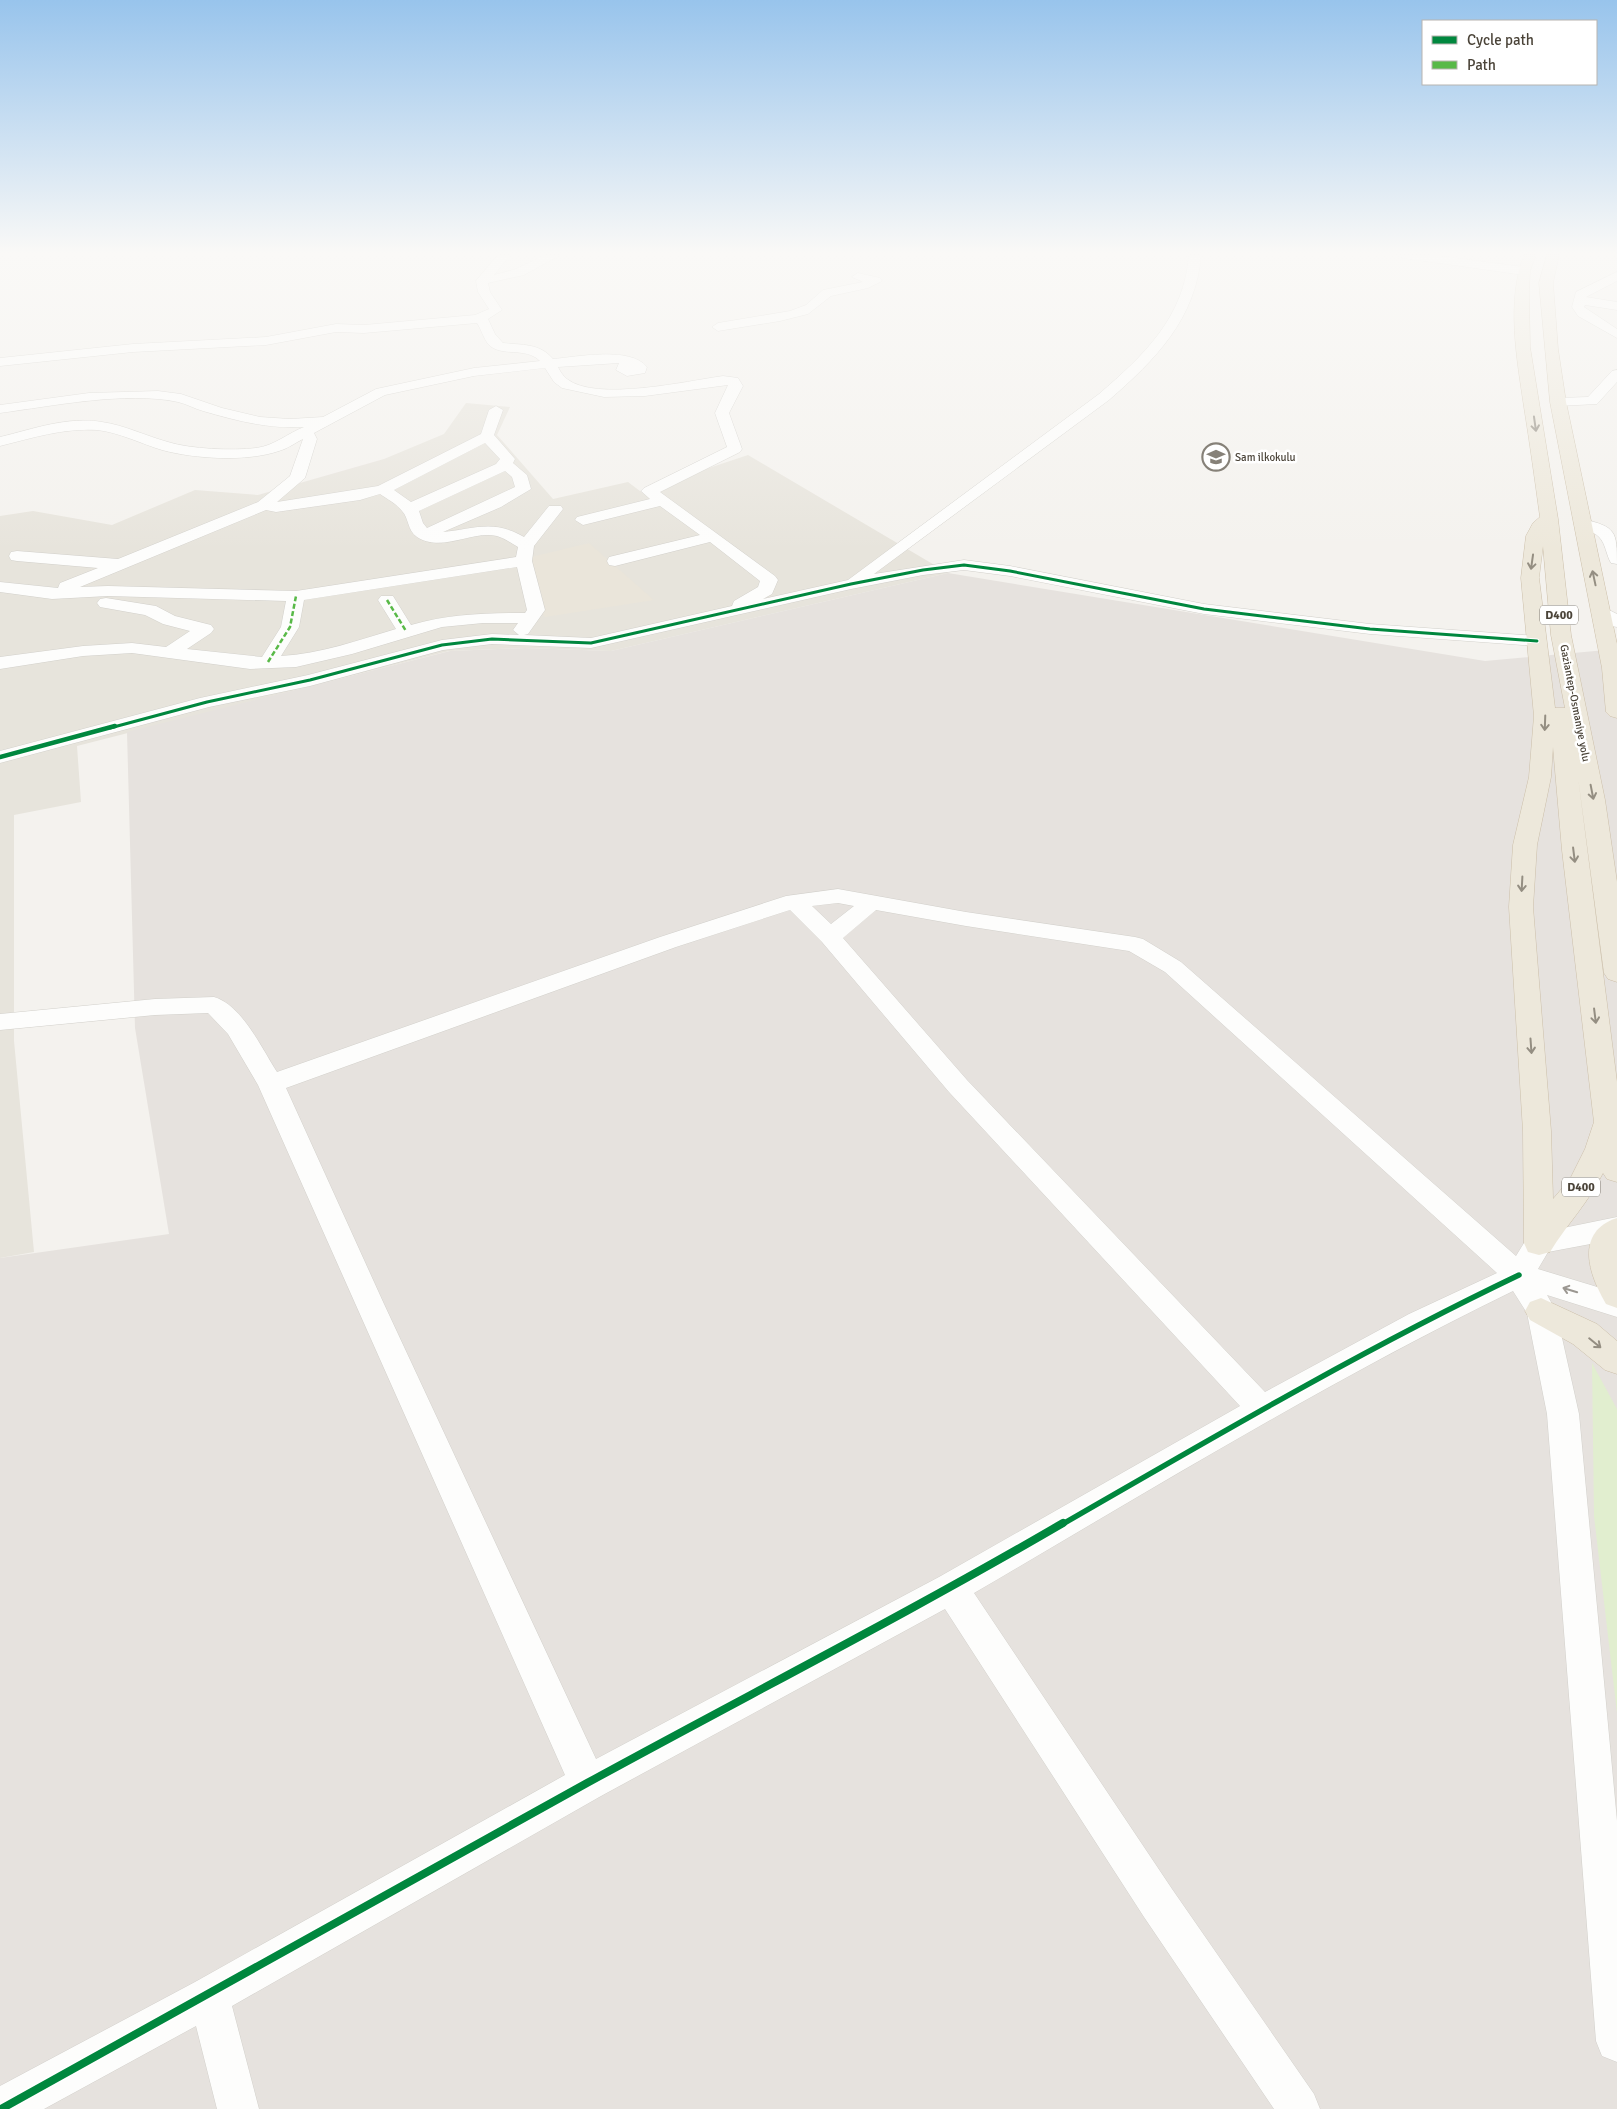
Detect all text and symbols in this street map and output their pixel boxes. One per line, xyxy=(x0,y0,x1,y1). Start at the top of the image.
legend xyxy=(1422,20,1597,85)
text: Cycle path xyxy=(1467,31,1534,49)
text: Path xyxy=(1467,56,1496,74)
one-way arrow xyxy=(1530,416,1540,432)
school or university icon: Sam ilkokulu xyxy=(1201,442,1231,472)
place label: Sam ilkokulu xyxy=(1235,451,1296,464)
one-way arrow xyxy=(1527,554,1537,570)
one-way arrow xyxy=(1589,570,1598,586)
road number: D400 xyxy=(1540,606,1578,624)
street label: Gaziantep-Osmaniye yolu xyxy=(1557,643,1593,763)
one-way arrow xyxy=(1540,715,1550,731)
one-way arrow xyxy=(1588,784,1597,800)
one-way arrow xyxy=(1569,846,1579,862)
one-way arrow xyxy=(1518,876,1527,892)
one-way arrow xyxy=(1590,1008,1600,1024)
one-way arrow xyxy=(1527,1038,1536,1054)
road number: D400 xyxy=(1562,1178,1600,1196)
one-way arrow xyxy=(1563,1285,1579,1295)
one-way arrow xyxy=(1589,1337,1602,1348)

